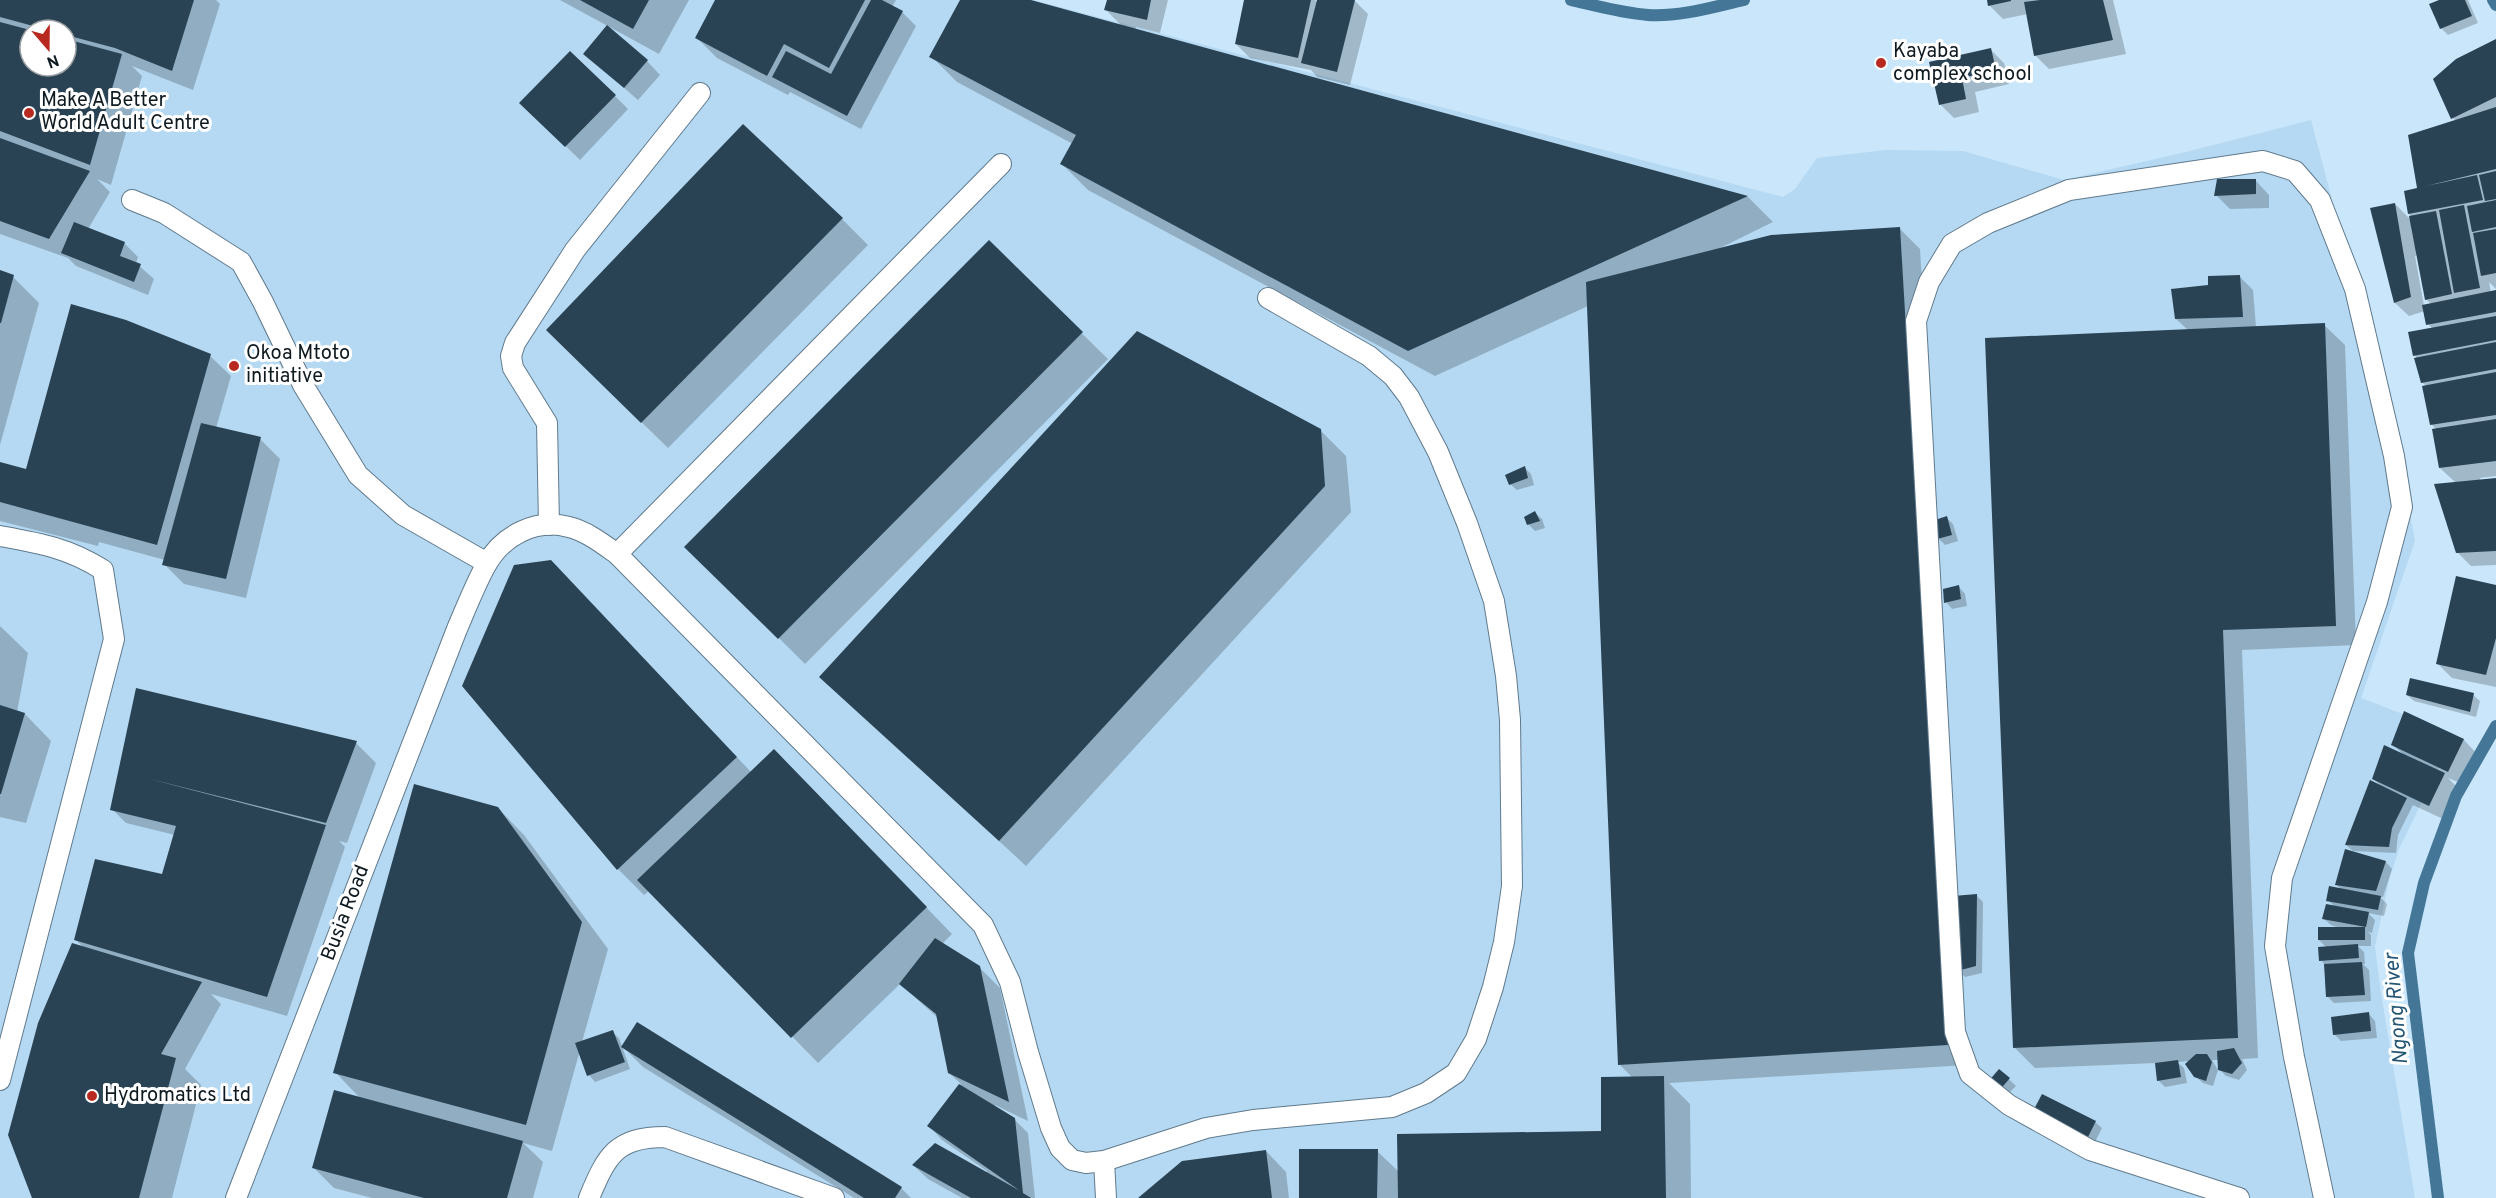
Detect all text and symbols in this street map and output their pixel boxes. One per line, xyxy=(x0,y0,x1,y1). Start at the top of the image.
north arrow xyxy=(18,18,78,78)
place label: Kayaba complex school xyxy=(1893,39,2032,88)
text: N xyxy=(44,49,61,72)
marker: Kayaba complex school xyxy=(1874,56,1888,70)
place label: Make A Better World Adult Centre xyxy=(41,88,210,137)
marker: Make A Better World Adult Centre xyxy=(22,106,36,120)
place label: Okoa Mtoto initiative xyxy=(246,341,350,390)
marker: Okoa Mtoto initiative xyxy=(227,359,241,373)
street label: Busia Road xyxy=(316,861,376,965)
water label: Ngong River xyxy=(2378,950,2415,1066)
place label: Hydromatics Ltd xyxy=(104,1083,251,1109)
marker: Hydromatics Ltd xyxy=(85,1089,99,1103)

